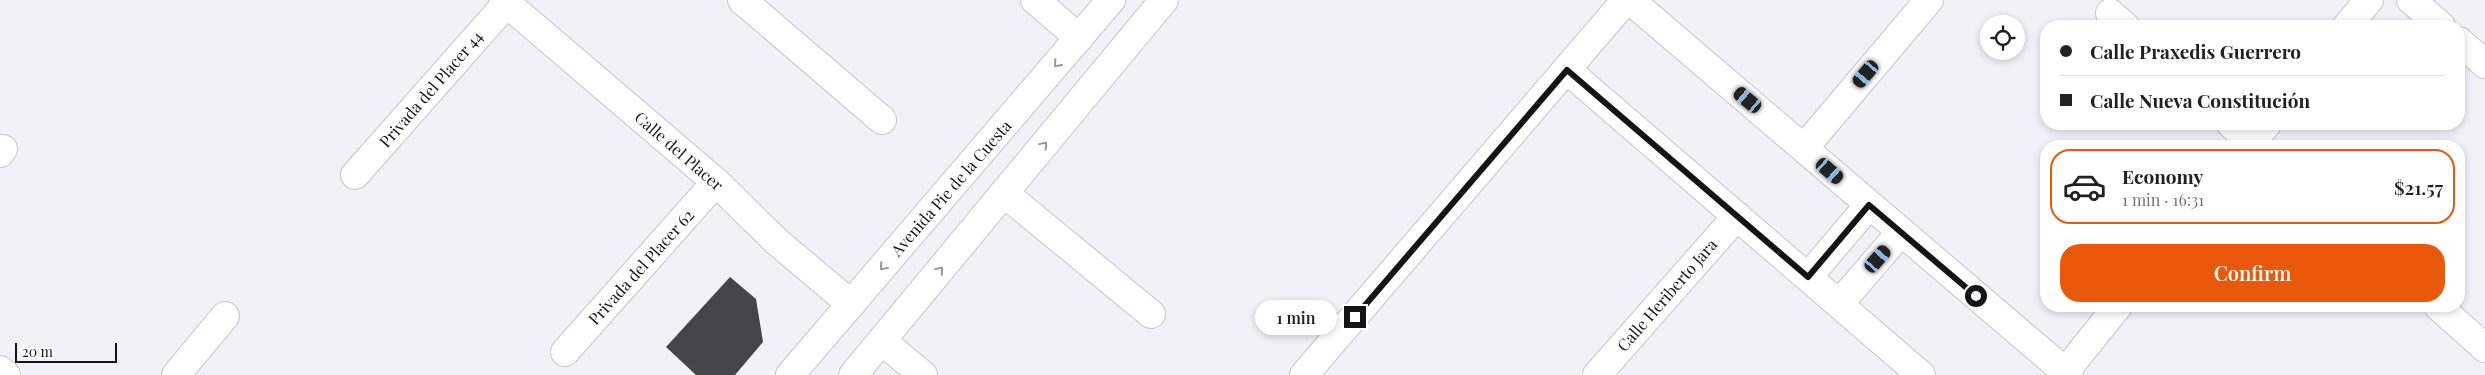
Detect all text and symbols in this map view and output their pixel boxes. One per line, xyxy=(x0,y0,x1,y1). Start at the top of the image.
map controls xyxy=(1980,15,2025,60)
button: locate xyxy=(1980,15,2025,60)
street label: Privada del Placer 44 xyxy=(374,26,487,151)
text: Calle Praxedis Guerrero xyxy=(2090,38,2301,64)
one-way arrow xyxy=(1054,58,1063,67)
car xyxy=(1850,58,1881,90)
car xyxy=(1731,85,1764,115)
text: Calle Nueva Constitución xyxy=(2090,87,2310,113)
street label: Calle del Placer xyxy=(631,106,728,195)
street label: Avenida Pie de la Cuesta xyxy=(885,115,1016,261)
one-way arrow xyxy=(1038,142,1046,151)
car xyxy=(1813,155,1846,187)
text: Economy xyxy=(2122,163,2203,189)
icon: car xyxy=(2062,164,2107,209)
text: $21.57 xyxy=(2394,174,2443,200)
text: 1 min · 16:31 xyxy=(2122,189,2204,210)
street label: Privada del Placer 62 xyxy=(583,205,698,329)
street label: Calle Heriberto Jara xyxy=(1612,234,1721,355)
car xyxy=(1862,243,1893,275)
button: Confirm xyxy=(2060,244,2445,302)
one-way arrow xyxy=(880,261,889,270)
one-way arrow xyxy=(934,267,942,276)
route start xyxy=(1965,285,1987,307)
callout: 1 min xyxy=(1255,300,1338,334)
route end xyxy=(1344,306,1366,328)
text: 1 min xyxy=(1277,307,1315,328)
scale bar xyxy=(15,340,118,363)
text: 20 m xyxy=(22,342,53,361)

